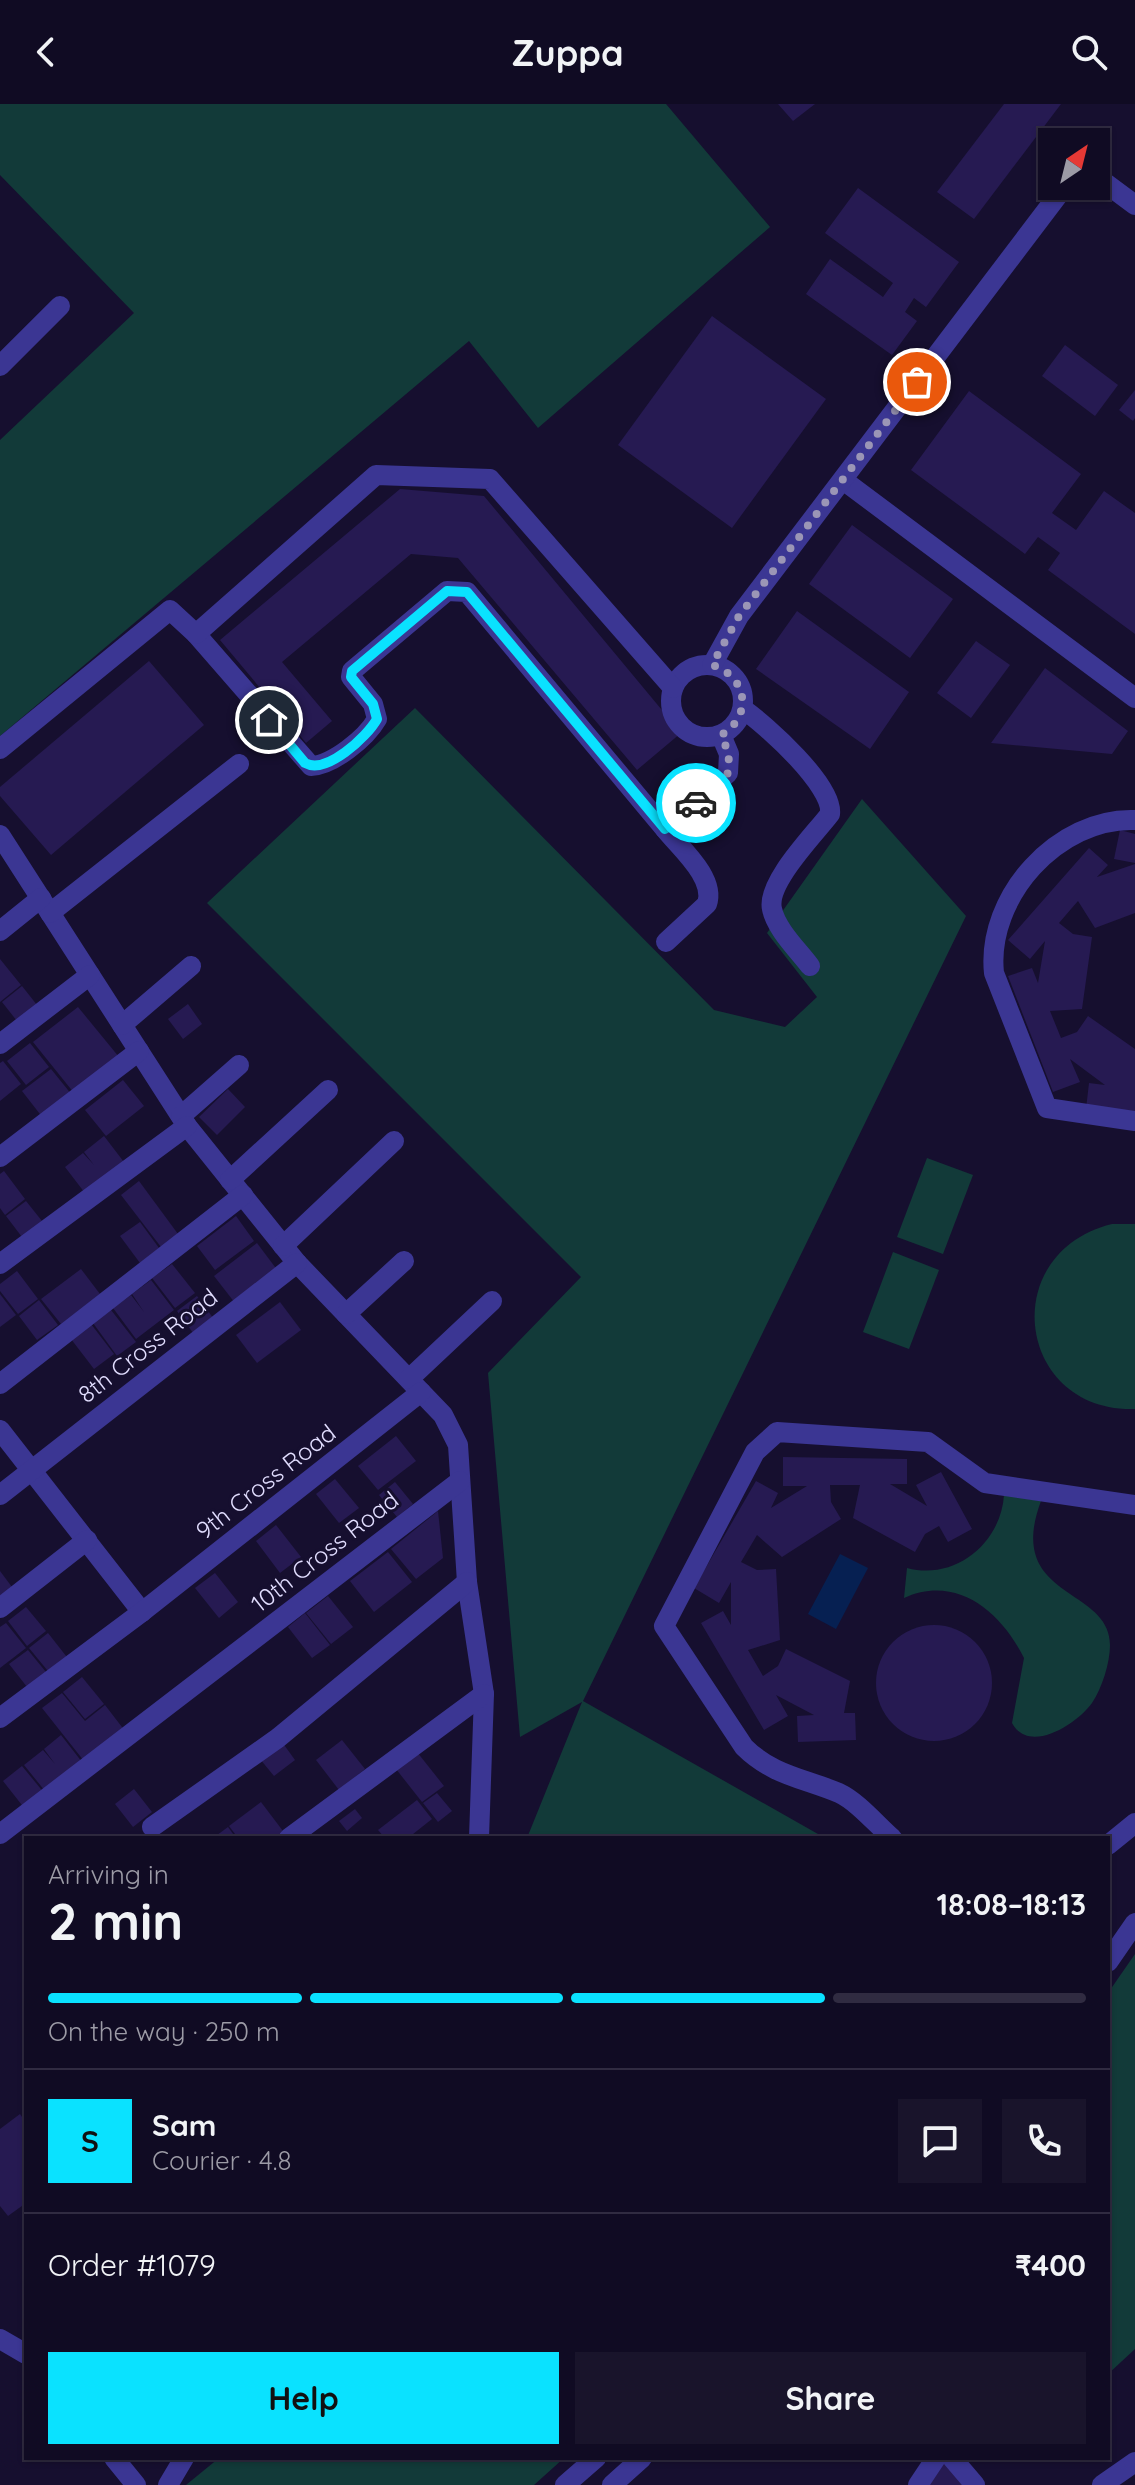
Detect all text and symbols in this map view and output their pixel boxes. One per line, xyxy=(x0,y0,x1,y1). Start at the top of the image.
icon: back xyxy=(24,30,68,74)
text: Zuppa xyxy=(511,30,624,75)
icon: search xyxy=(1067,30,1111,74)
north arrow xyxy=(1038,128,1110,200)
map controls xyxy=(1038,128,1110,200)
pin xyxy=(883,348,951,416)
icon: bag xyxy=(895,360,939,404)
pin xyxy=(235,686,303,754)
icon: home xyxy=(247,698,291,742)
courier xyxy=(656,763,736,843)
icon: car xyxy=(674,781,718,825)
street label: 8th Cross Road xyxy=(72,1281,223,1409)
street label: 9th Cross Road xyxy=(189,1417,341,1545)
street label: 10th Cross Road xyxy=(245,1484,404,1618)
text: Arriving in xyxy=(48,1858,169,1891)
text: 18:08–18:13 xyxy=(936,1885,1086,1923)
text: 2 min xyxy=(48,1888,183,1953)
text: On the way · 250 m xyxy=(48,2015,280,2048)
button: chat xyxy=(898,2099,982,2183)
button: phone xyxy=(1002,2099,1086,2183)
text: Sam xyxy=(152,2106,216,2144)
text: S xyxy=(81,2122,99,2160)
text: Courier · 4.8 xyxy=(152,2144,291,2177)
text: Order #1079 xyxy=(48,2246,216,2284)
text: ₹400 xyxy=(1015,2246,1086,2284)
button: Help xyxy=(48,2352,559,2444)
button: Share xyxy=(575,2352,1086,2444)

